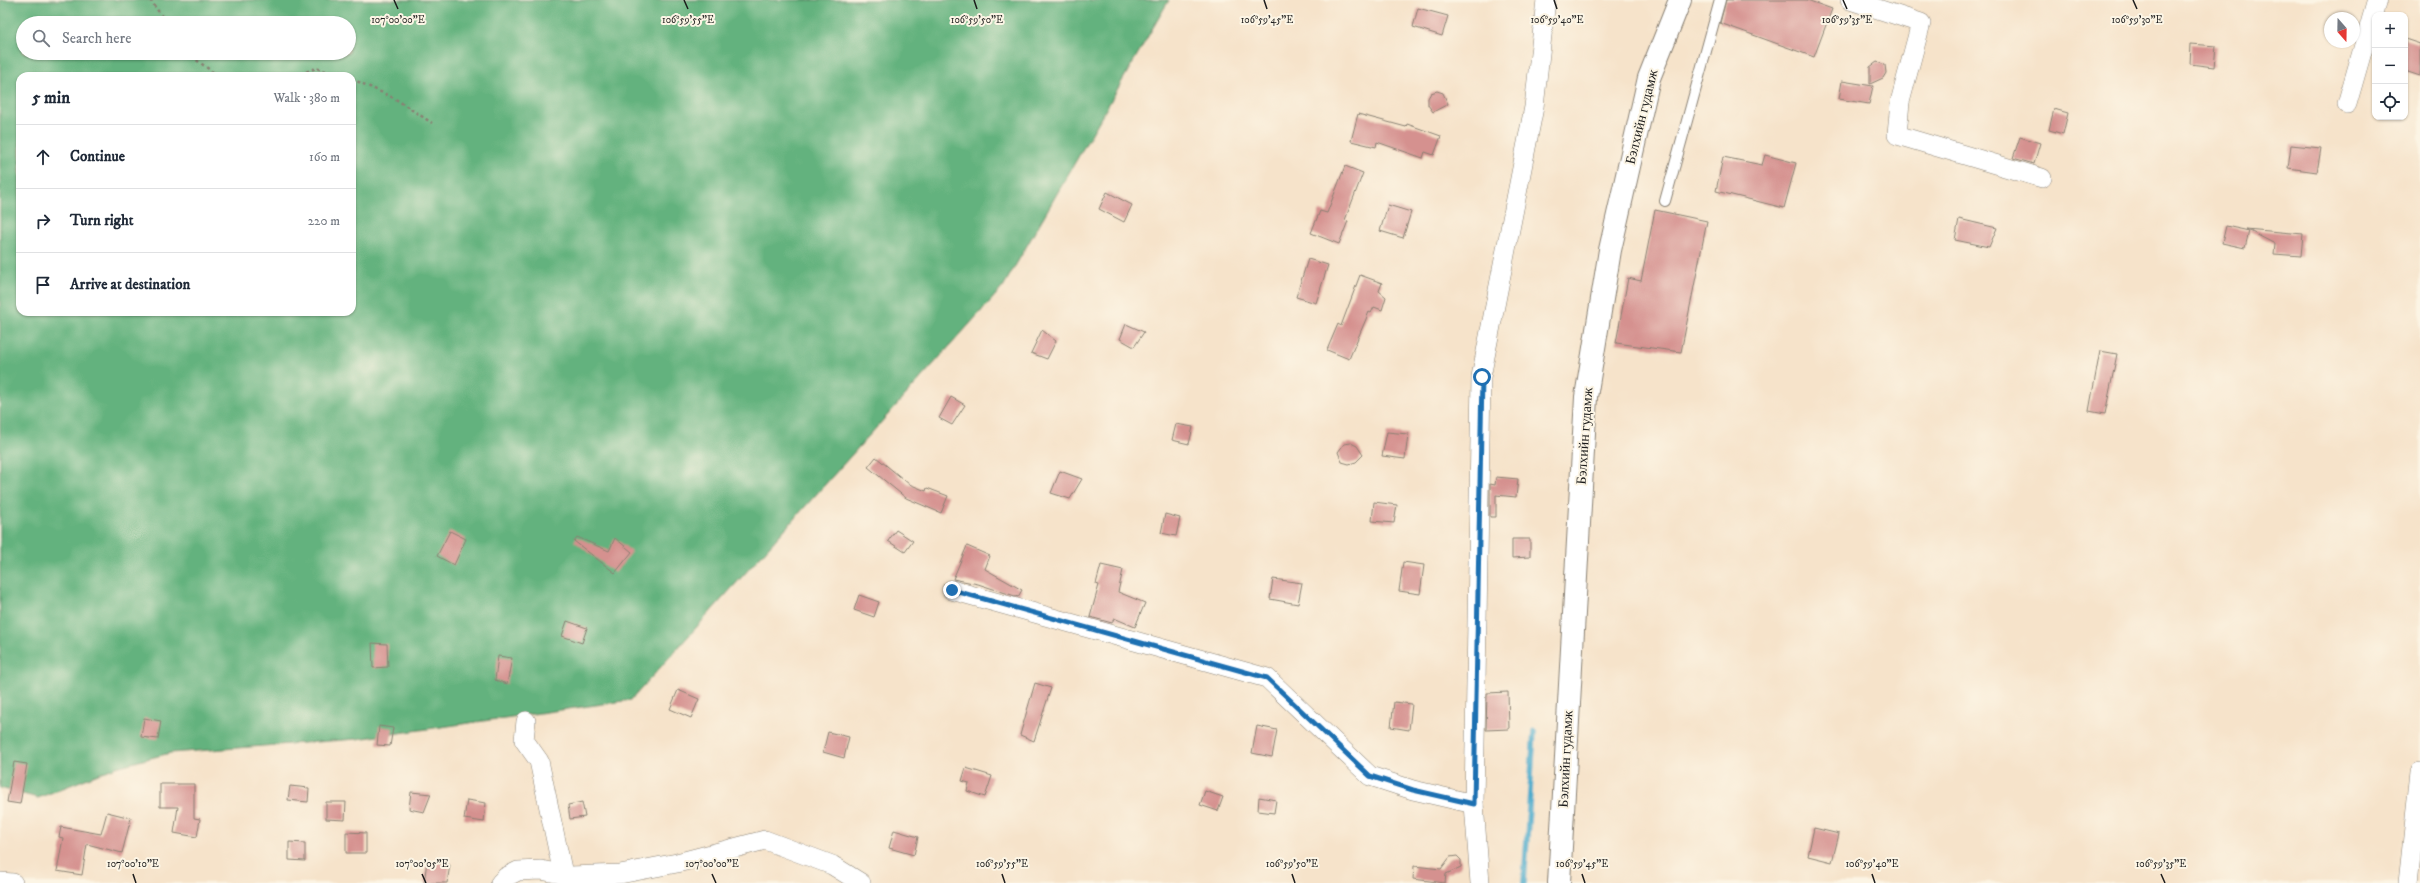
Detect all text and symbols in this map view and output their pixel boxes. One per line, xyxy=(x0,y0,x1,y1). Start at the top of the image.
north arrow xyxy=(2324,12,2360,48)
map controls xyxy=(2372,12,2408,120)
button: + xyxy=(2372,12,2408,48)
text: 107°00'00"E xyxy=(371,14,425,26)
text: 106°59'55"E xyxy=(662,14,714,26)
text: 106°59'50"E xyxy=(951,14,1003,26)
text: 106°59'45"E xyxy=(1241,14,1293,26)
text: 106°59'40"E xyxy=(1530,14,1584,26)
text: 106°59'35"E xyxy=(1822,14,1872,26)
text: 106°59'30"E xyxy=(2111,14,2163,26)
search box xyxy=(16,16,356,60)
icon: search xyxy=(30,27,52,49)
text: Search here xyxy=(62,29,131,48)
button: − xyxy=(2372,48,2408,84)
street label: Бэлхийн гудамж xyxy=(1622,67,1663,166)
button: locate xyxy=(2372,84,2408,120)
text: 5 min xyxy=(32,87,70,109)
text: Walk · 380 m xyxy=(273,90,340,106)
icon: ahead xyxy=(32,146,54,168)
text: Continue xyxy=(70,147,125,166)
text: 160 m xyxy=(309,149,340,165)
icon: right xyxy=(32,210,54,232)
text: Turn right xyxy=(70,211,133,230)
text: 220 m xyxy=(308,213,340,229)
icon: arrive xyxy=(32,274,54,296)
text: Arrive at destination xyxy=(70,275,190,294)
route start xyxy=(1473,368,1491,386)
street label: Бэлхийн гудамж xyxy=(1573,387,1597,485)
route end xyxy=(943,581,961,599)
street label: Бэлхийн гудамж xyxy=(1554,710,1578,808)
text: 107°00'10"E xyxy=(107,858,159,870)
text: 107°00'05"E xyxy=(395,858,449,870)
text: 107°00'00"E xyxy=(685,858,739,870)
text: 106°59'55"E xyxy=(976,858,1028,870)
text: 106°59'50"E xyxy=(1266,858,1318,870)
text: 106°59'45"E xyxy=(1556,858,1608,870)
text: 106°59'40"E xyxy=(1845,858,1899,870)
text: 106°59'35"E xyxy=(2136,858,2186,870)

